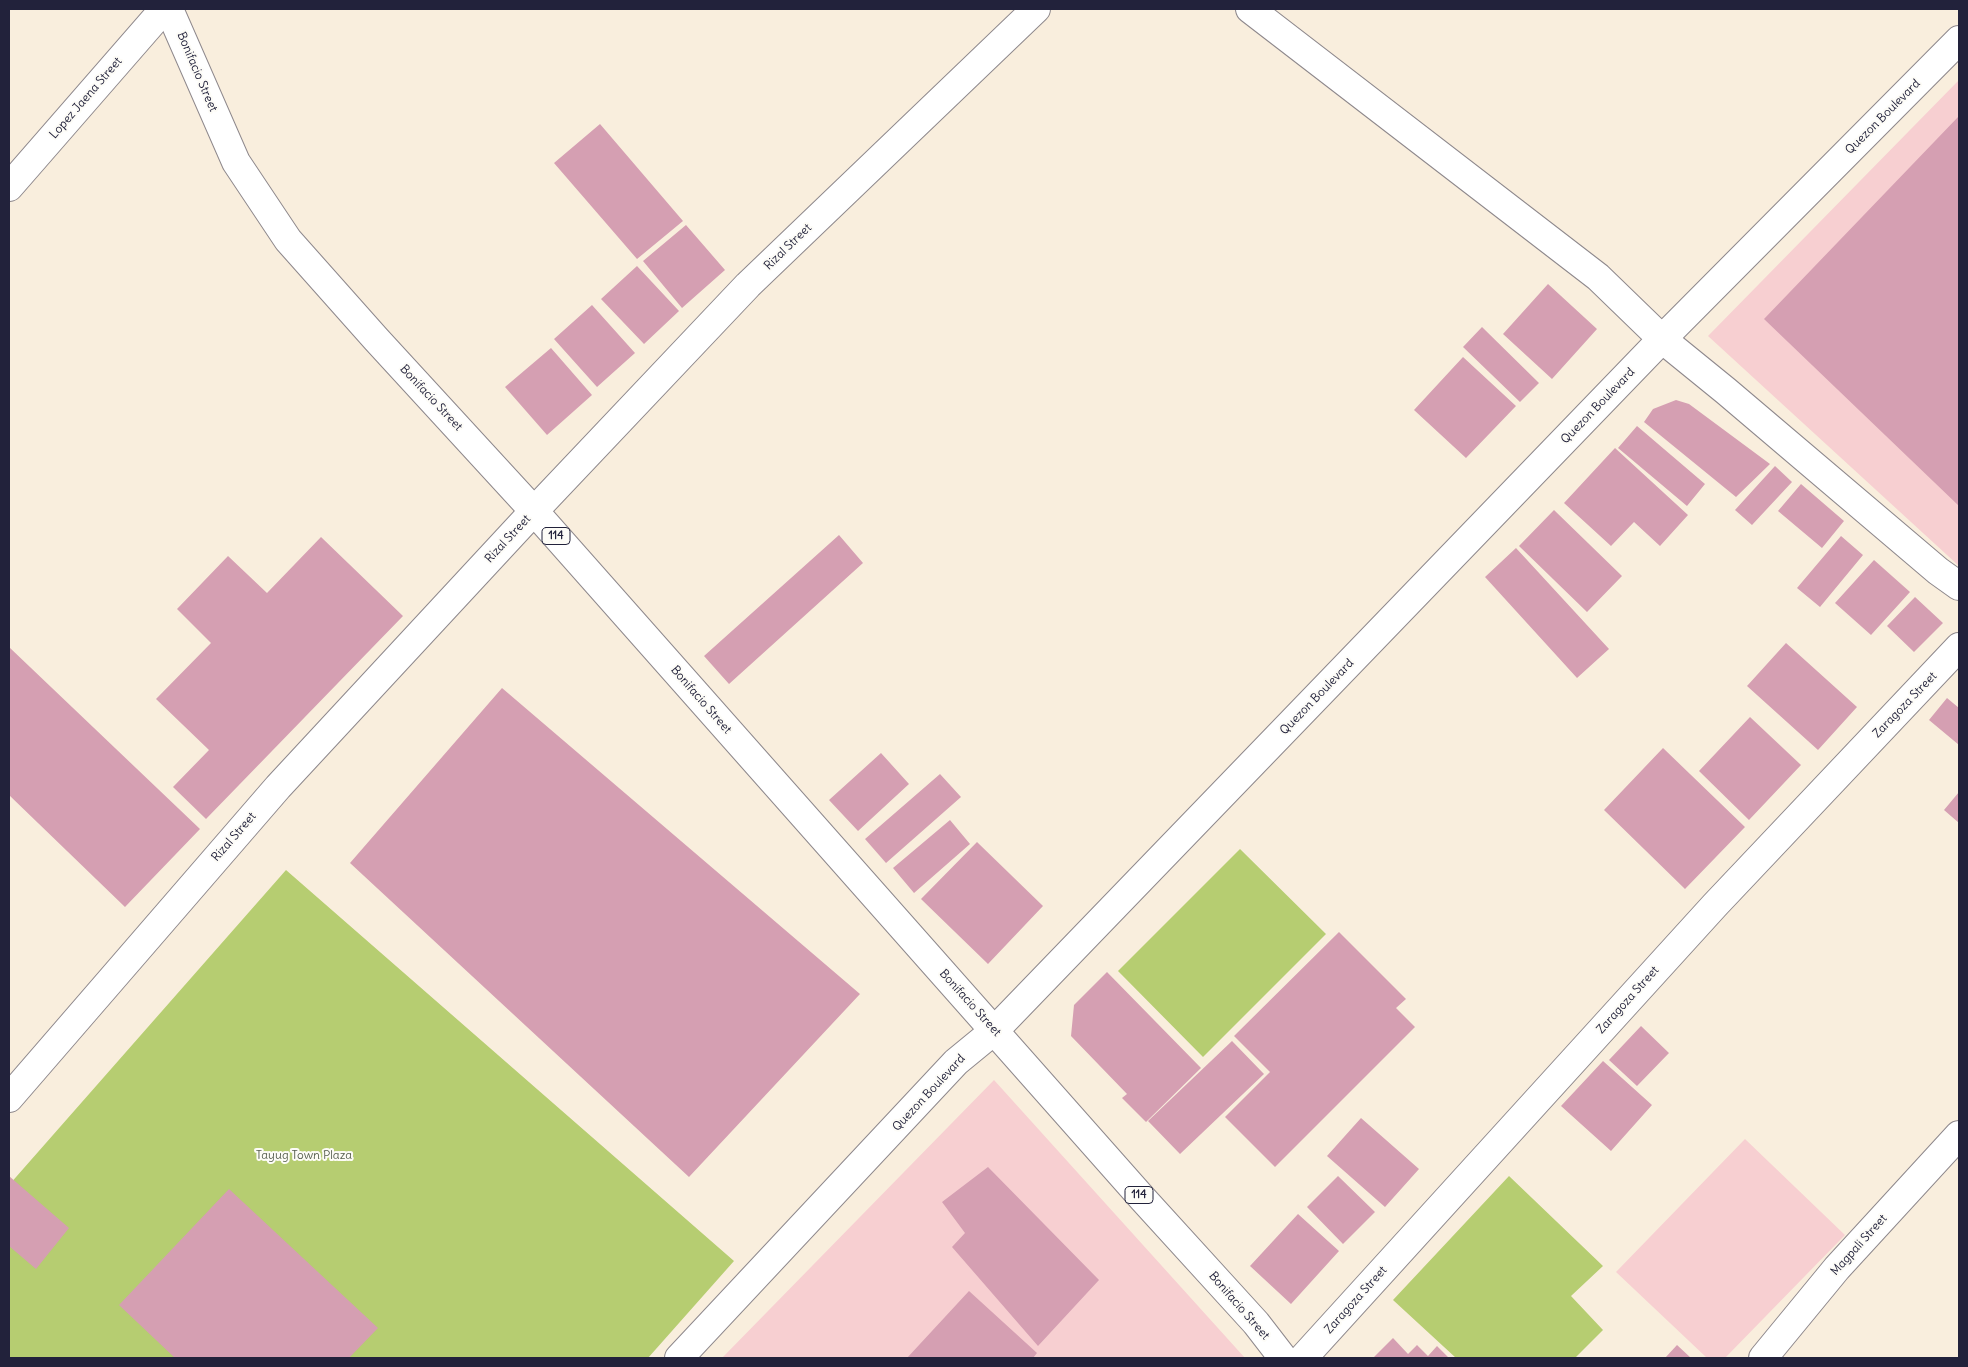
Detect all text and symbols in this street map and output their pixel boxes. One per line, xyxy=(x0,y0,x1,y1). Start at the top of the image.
street label: Bonifacio Street xyxy=(174,30,220,114)
street label: Lopez Jaena Street xyxy=(47,54,125,142)
street label: Quezon Boulevard xyxy=(1843,77,1923,157)
street label: Rizal Street xyxy=(761,221,815,273)
street label: Bonifacio Street xyxy=(397,362,465,434)
street label: Quezon Boulevard xyxy=(1558,365,1638,447)
street label: Rizal Street xyxy=(482,512,534,566)
road number: 114 xyxy=(542,528,570,544)
street label: Quezon Boulevard xyxy=(1277,656,1357,738)
street label: Bonifacio Street xyxy=(668,663,734,737)
street label: Zaragoza Street xyxy=(1870,669,1940,741)
street label: Rizal Street xyxy=(209,809,259,865)
street label: Zaragoza Street xyxy=(1594,963,1662,1037)
street label: Bonifacio Street xyxy=(936,967,1004,1039)
street label: Quezon Boulevard xyxy=(890,1052,968,1134)
park label: Tayug Town Plaza xyxy=(256,1149,352,1163)
road number: 114 xyxy=(1125,1186,1153,1204)
street label: Magpali Street xyxy=(1828,1212,1890,1278)
street label: Zaragoza Street xyxy=(1322,1263,1390,1337)
street label: Bonifacio Street xyxy=(1206,1269,1272,1343)

